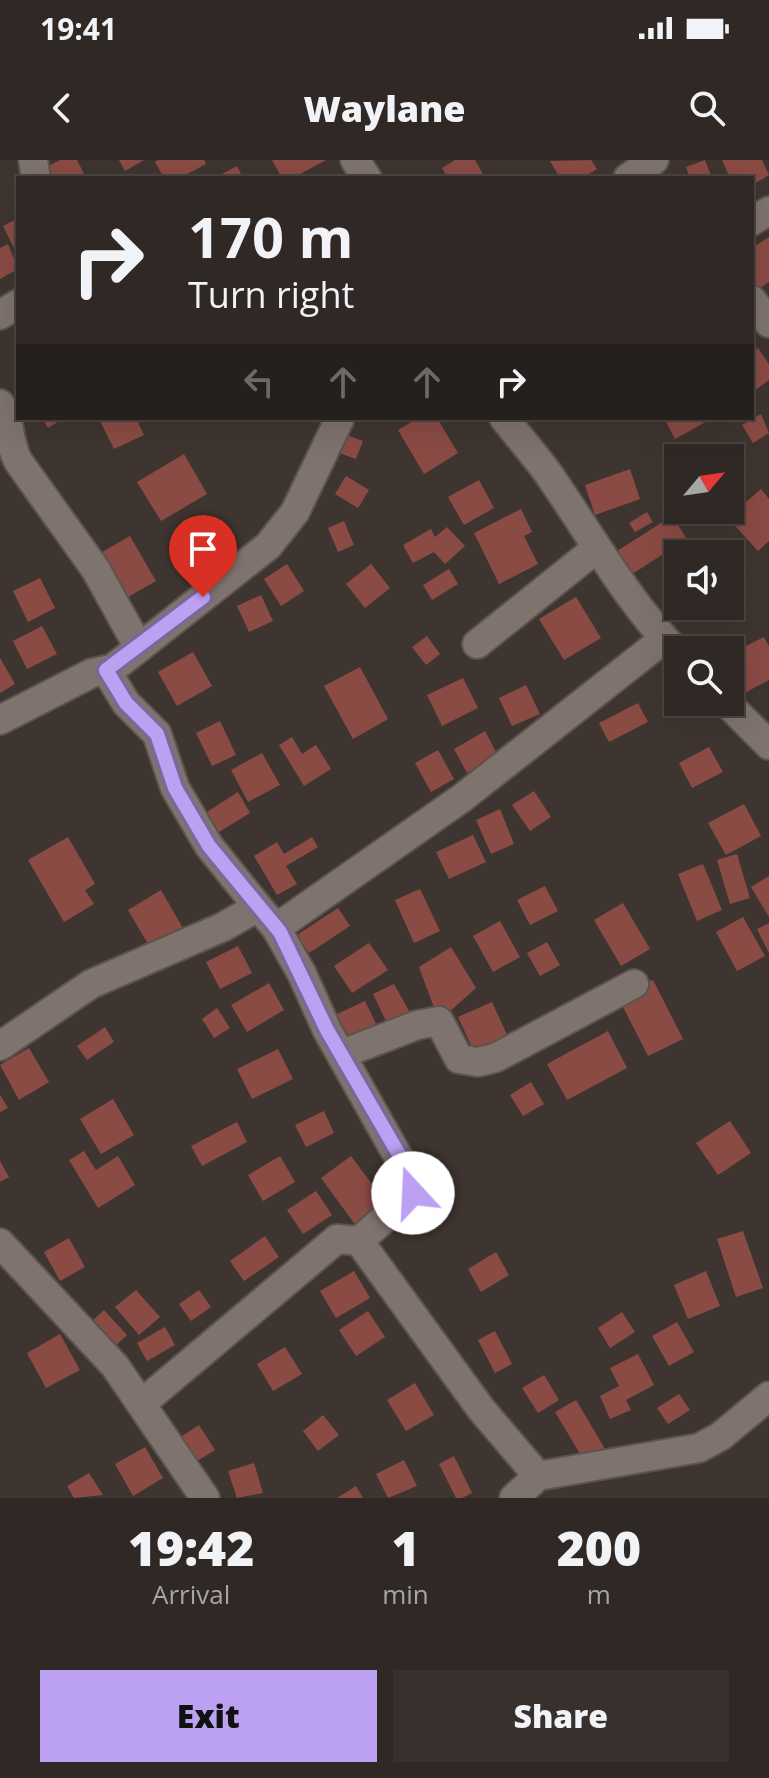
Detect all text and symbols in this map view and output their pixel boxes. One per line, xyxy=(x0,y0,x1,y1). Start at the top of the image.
text: 19:41 xyxy=(40,8,117,49)
text: Waylane xyxy=(303,84,466,133)
icon: back xyxy=(40,86,84,130)
icon: search xyxy=(685,86,729,130)
text: 170 m xyxy=(188,198,354,274)
icon: right xyxy=(56,208,160,312)
text: Turn right xyxy=(188,270,354,319)
icon: left xyxy=(237,360,281,404)
icon: ahead xyxy=(321,360,365,404)
icon: ahead xyxy=(405,360,449,404)
icon: right xyxy=(489,360,533,404)
north arrow xyxy=(664,444,744,524)
map controls xyxy=(664,444,744,716)
pin xyxy=(169,515,237,597)
icon: arrive xyxy=(181,527,225,571)
button: sound xyxy=(664,540,744,620)
button: search xyxy=(664,636,744,716)
position arrow xyxy=(371,1151,455,1235)
text: 19:42 xyxy=(128,1515,254,1580)
text: 1 xyxy=(391,1515,420,1580)
text: 200 xyxy=(557,1515,641,1580)
text: Arrival xyxy=(152,1576,230,1612)
text: min xyxy=(382,1576,429,1612)
text: m xyxy=(587,1576,611,1612)
button: Exit xyxy=(40,1670,377,1762)
button: Share xyxy=(393,1670,729,1762)

